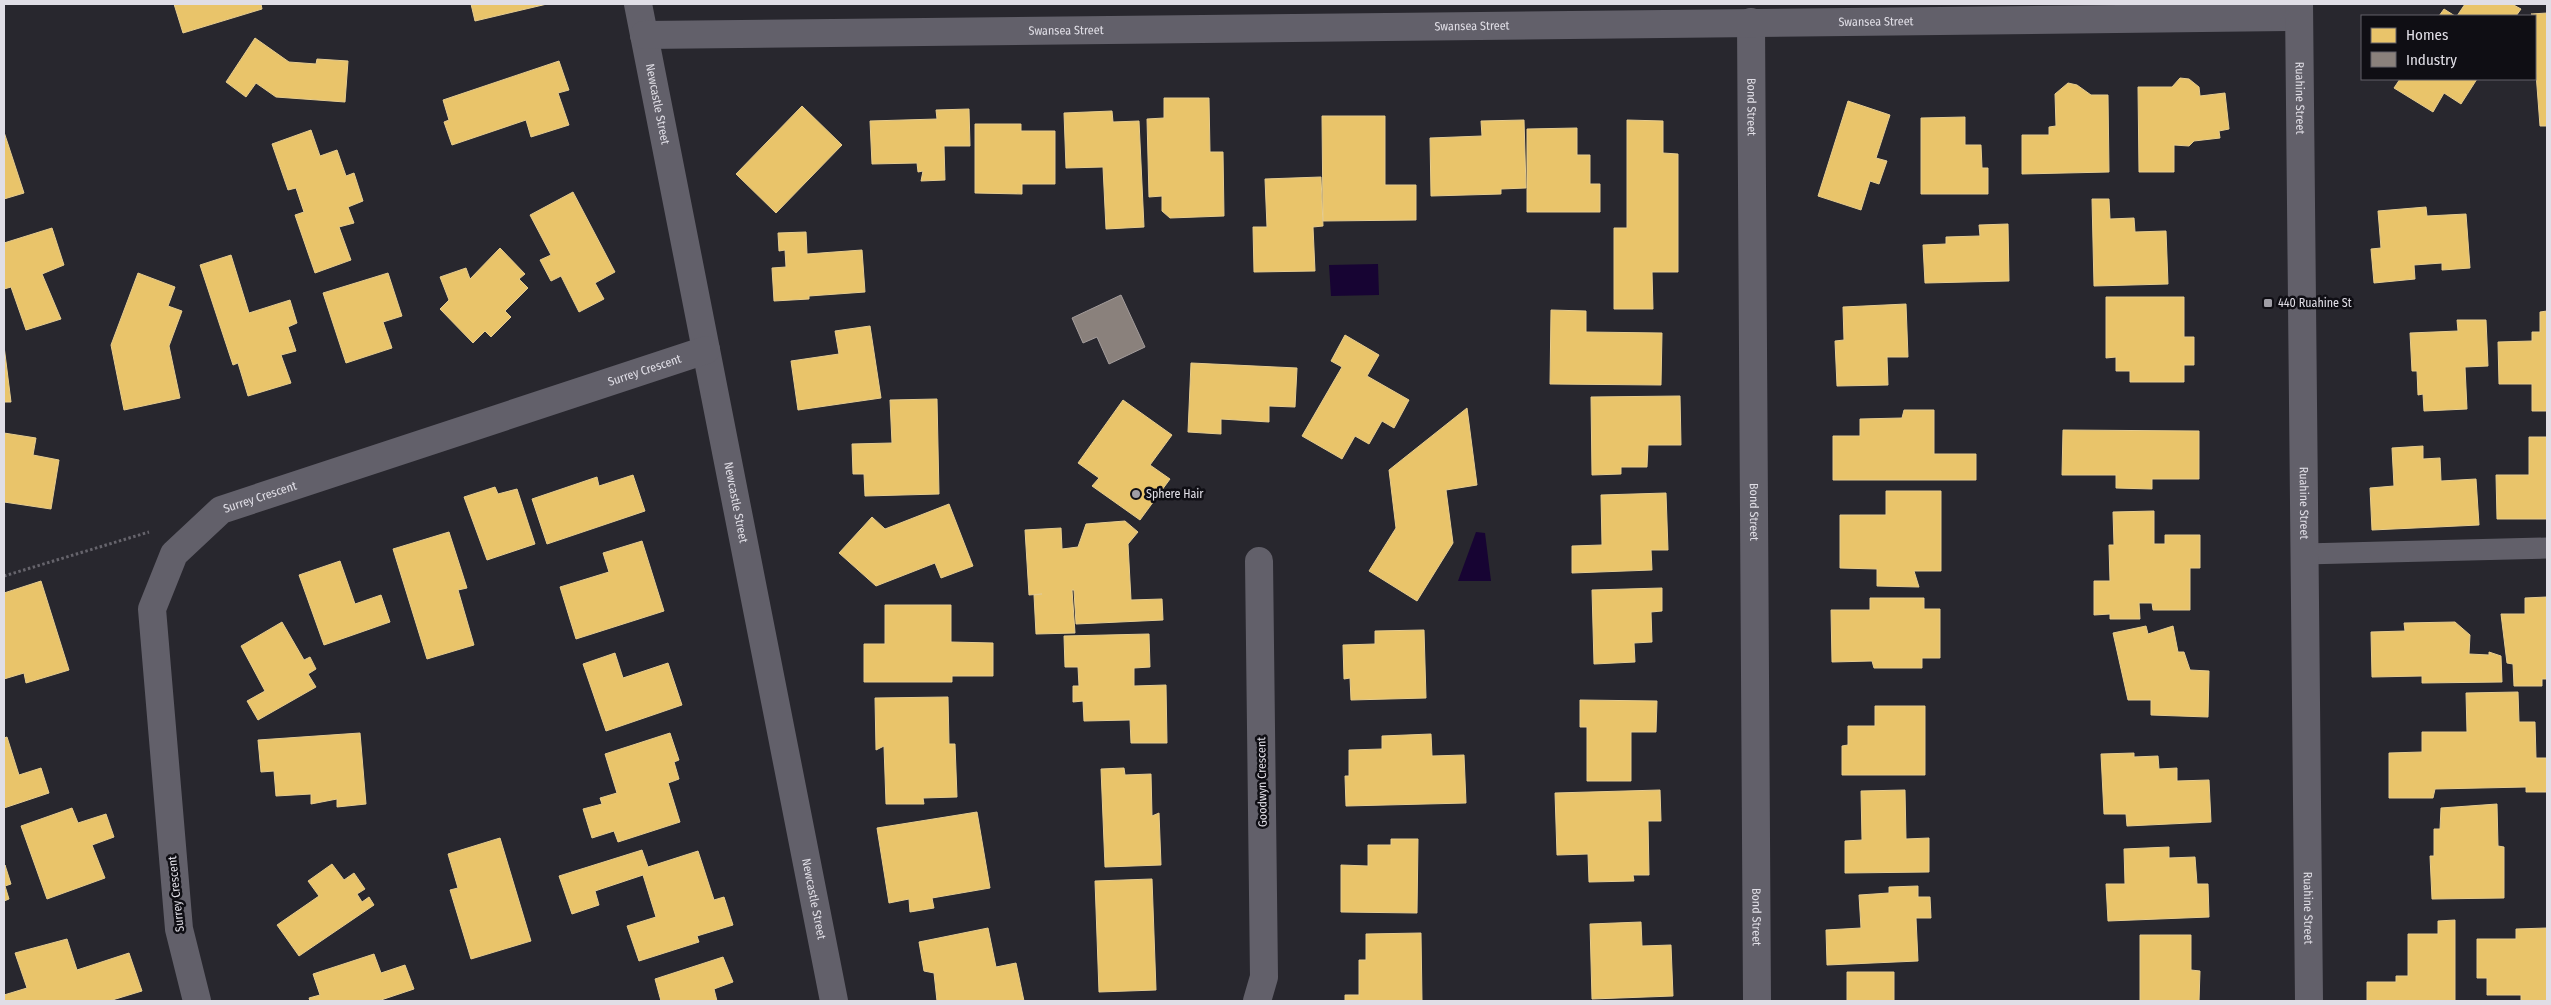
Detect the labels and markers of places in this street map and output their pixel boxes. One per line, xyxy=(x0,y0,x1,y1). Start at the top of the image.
place label: 440 Ruahine St xyxy=(2278,296,2352,310)
marker: 440 Ruahine St xyxy=(2262,297,2274,309)
place label: Sphere Hair xyxy=(1146,487,1204,501)
marker: Sphere Hair xyxy=(1130,488,1142,500)

